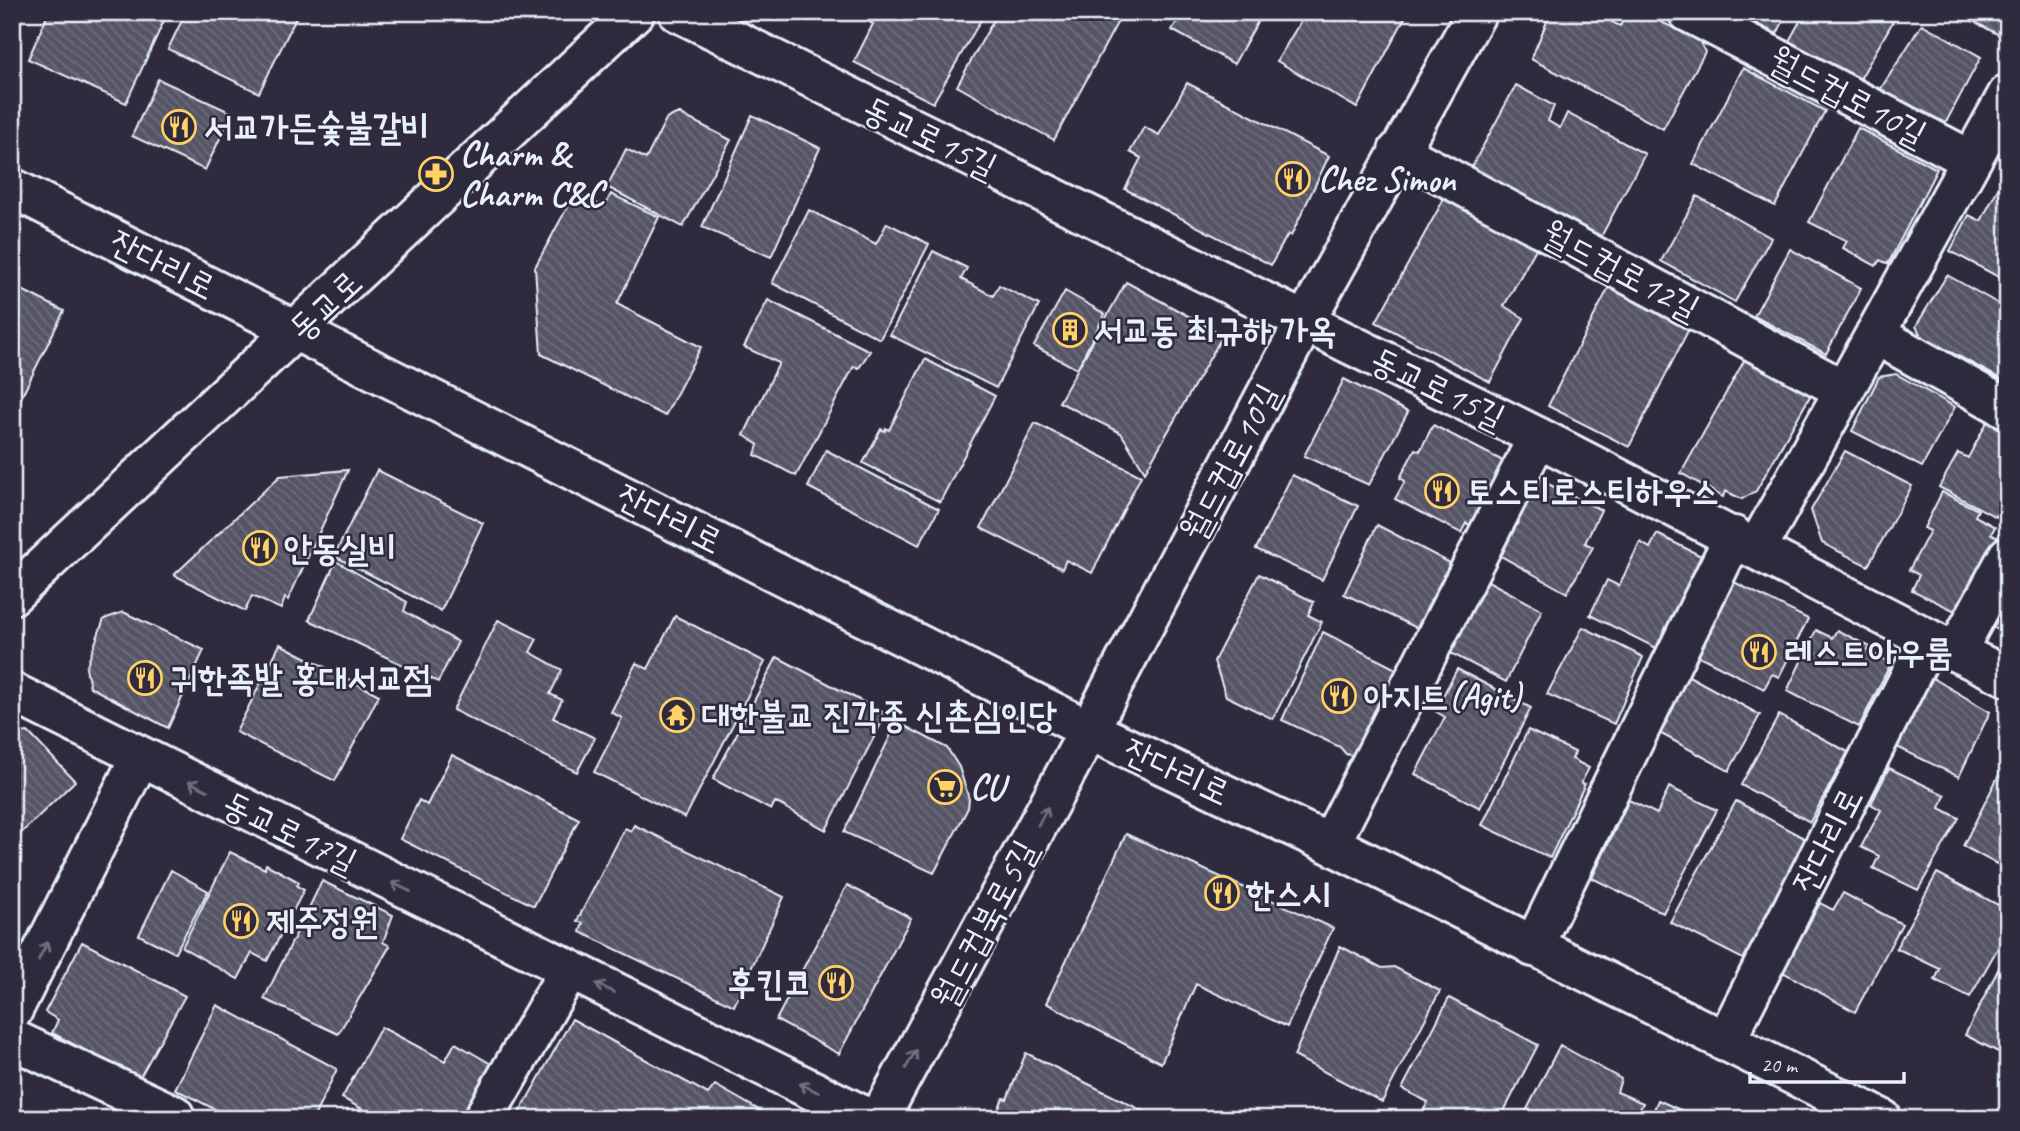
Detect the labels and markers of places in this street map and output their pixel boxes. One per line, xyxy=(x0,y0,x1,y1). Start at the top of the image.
place label: 서교가든숯불갈비 xyxy=(204,105,429,150)
restaurant icon: 서교가든숯불갈비 xyxy=(160,108,198,146)
place label: Charm & Charm C&C xyxy=(460,132,608,217)
pharmacy icon: Charm & Charm C&C xyxy=(417,155,455,193)
place label: Chez Simon xyxy=(1318,157,1456,202)
restaurant icon: Chez Simon xyxy=(1274,160,1312,198)
place label: 서교동 최규하 가옥 xyxy=(1094,308,1336,353)
building icon: 서교동 최규하 가옥 xyxy=(1051,311,1089,349)
place label: 토스티로스티하우스 xyxy=(1466,469,1719,514)
restaurant icon: 토스티로스티하우스 xyxy=(1423,472,1461,510)
place label: 안동실비 xyxy=(284,526,397,571)
restaurant icon: 안동실비 xyxy=(241,529,279,567)
place label: 레스트아우룸 xyxy=(1784,630,1953,675)
restaurant icon: 레스트아우룸 xyxy=(1740,633,1778,671)
place label: 귀한족발 홍대서교점 xyxy=(170,656,432,701)
restaurant icon: 귀한족발 홍대서교점 xyxy=(126,659,164,697)
place label: 아지트(Agit) xyxy=(1364,674,1523,719)
restaurant icon: 아지트(Agit) xyxy=(1320,677,1358,715)
place label: 대한불교 진각종 신촌심인당 xyxy=(702,693,1057,738)
temple icon: 대한불교 진각종 신촌심인당 xyxy=(658,696,696,734)
place label: CU xyxy=(970,765,1010,810)
supermarket icon: CU xyxy=(926,768,964,806)
place label: 한스시 xyxy=(1245,871,1331,916)
restaurant icon: 한스시 xyxy=(1203,874,1241,912)
place label: 제주정원 xyxy=(266,899,379,944)
restaurant icon: 제주정원 xyxy=(222,902,260,940)
place label: 후킨코 xyxy=(728,961,812,1006)
restaurant icon: 후킨코 xyxy=(817,964,855,1002)

